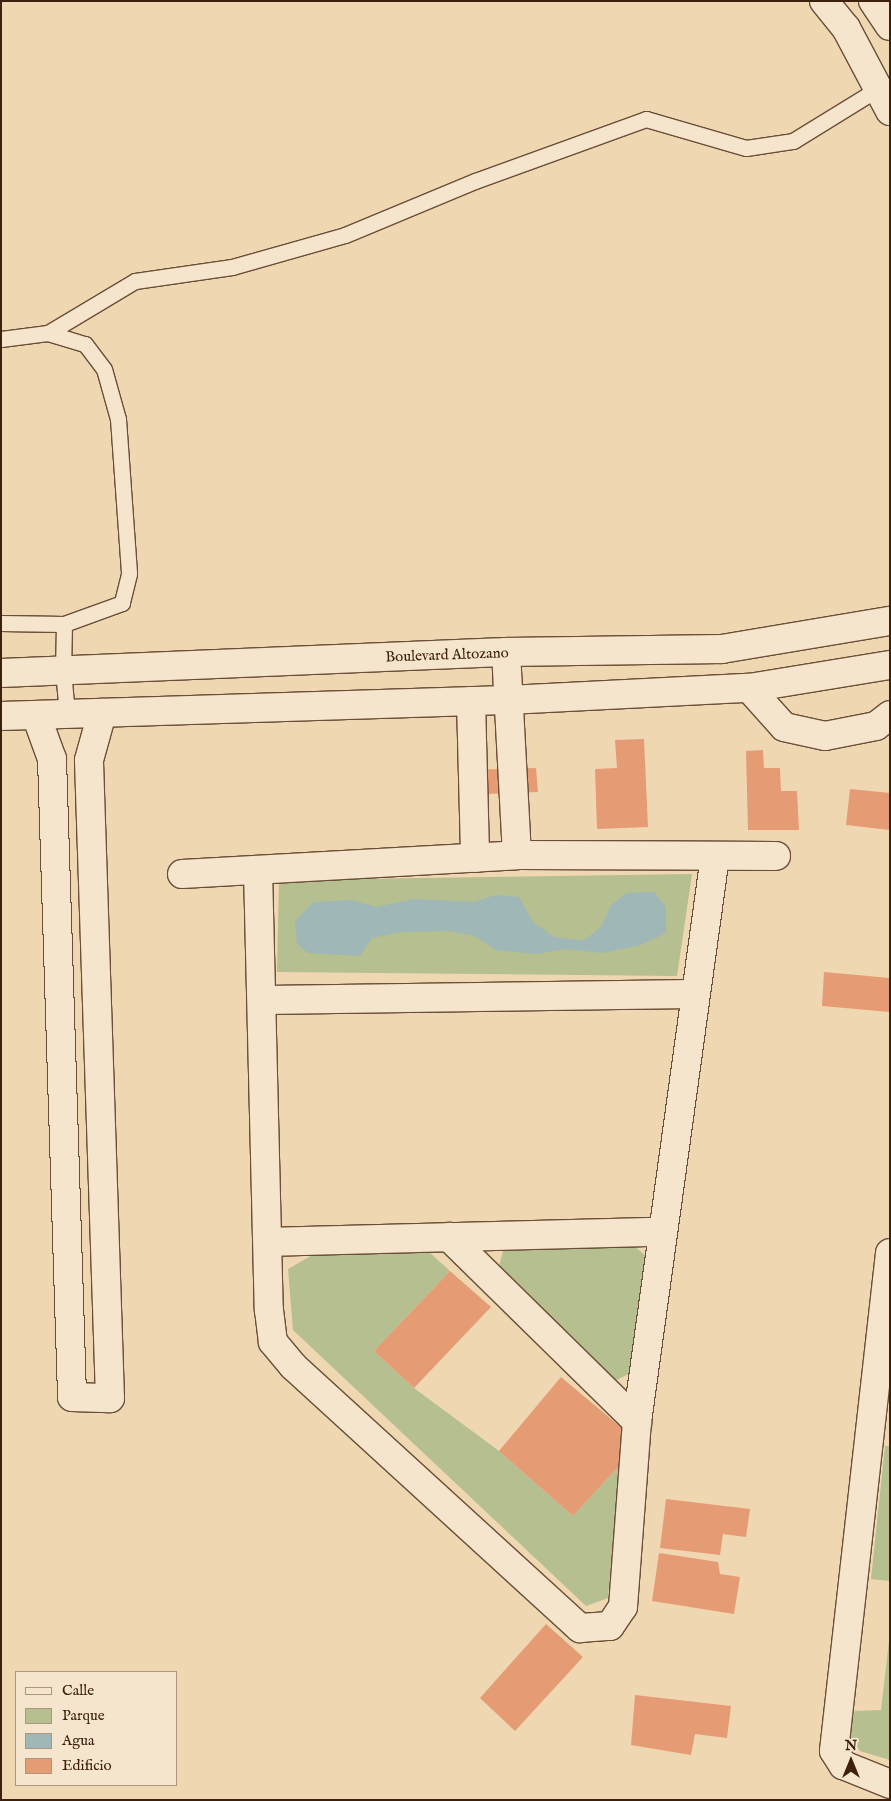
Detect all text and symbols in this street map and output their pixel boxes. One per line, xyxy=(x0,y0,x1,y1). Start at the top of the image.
street label: Boulevard Altozano xyxy=(385,644,509,666)
legend xyxy=(15,1671,178,1786)
text: Calle xyxy=(62,1681,94,1700)
text: Parque xyxy=(62,1706,105,1725)
text: Agua xyxy=(62,1731,95,1750)
north arrow xyxy=(826,1736,876,1786)
text: N xyxy=(845,1737,857,1755)
text: Edificio xyxy=(62,1756,112,1775)

